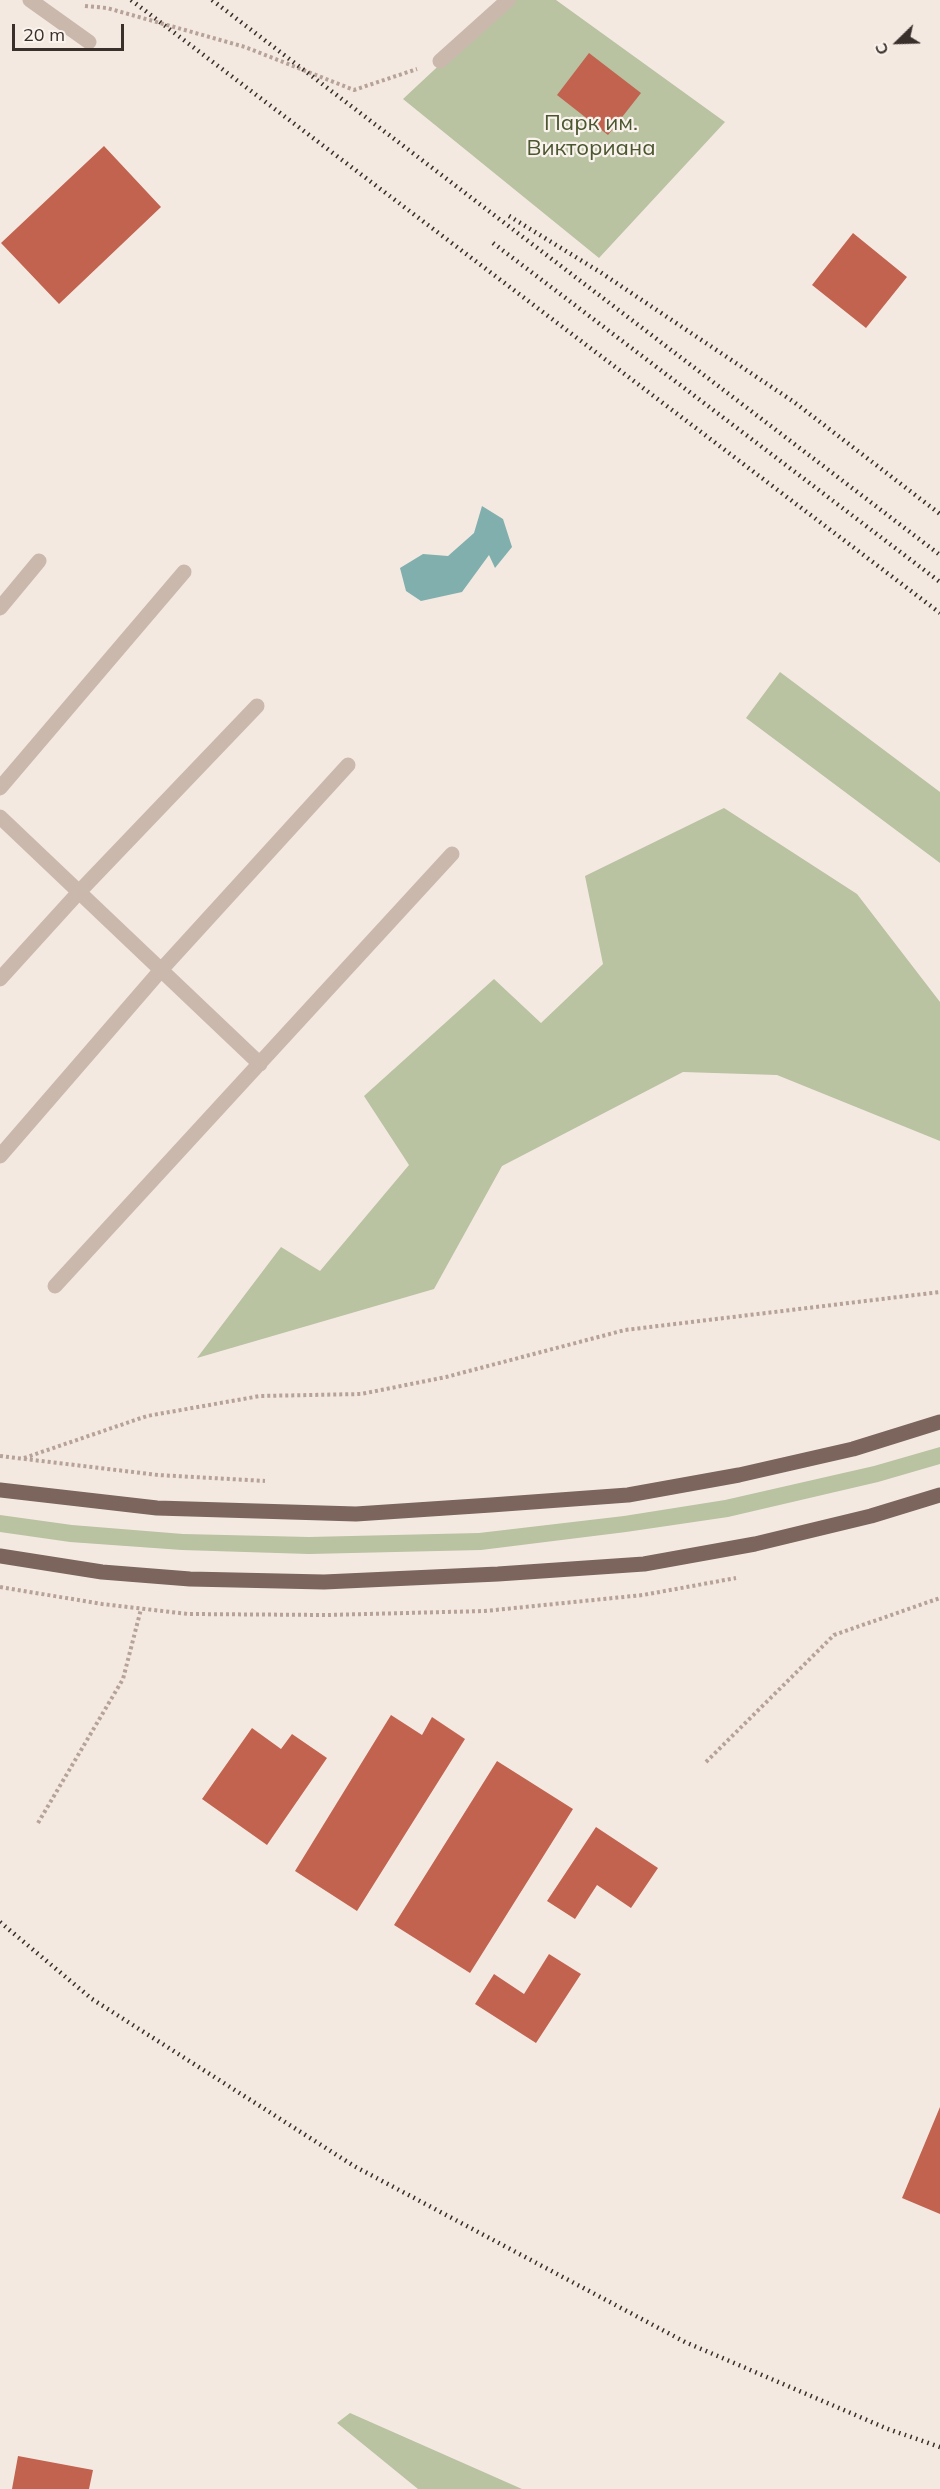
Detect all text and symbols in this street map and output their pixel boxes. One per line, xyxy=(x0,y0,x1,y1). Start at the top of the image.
scale bar xyxy=(15,12,128,50)
north arrow xyxy=(868,12,928,72)
text: 20 m xyxy=(23,23,65,46)
text: С xyxy=(870,40,893,58)
park label: Парк им. Викториана xyxy=(526,110,656,162)

